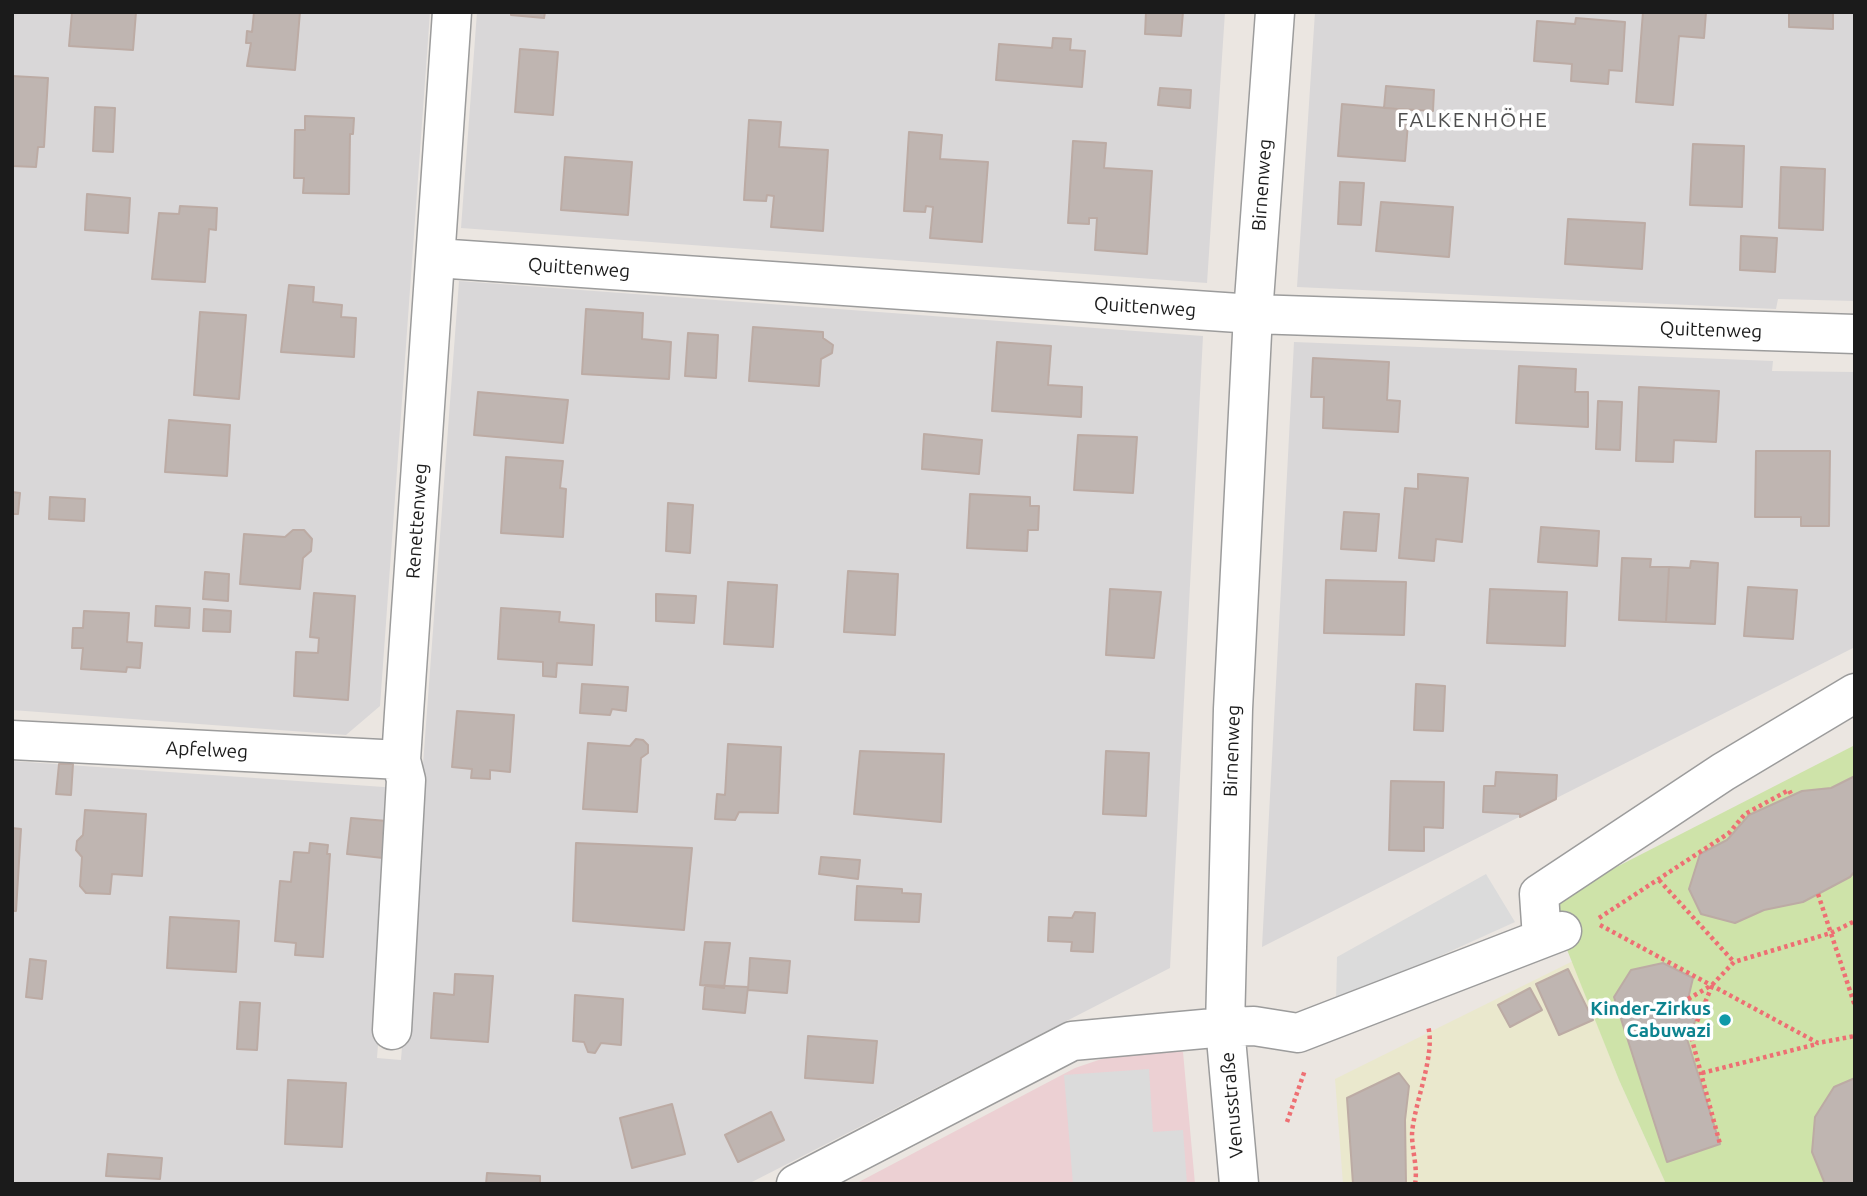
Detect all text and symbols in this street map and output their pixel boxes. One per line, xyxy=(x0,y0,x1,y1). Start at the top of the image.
district label: FALKENHÖHE xyxy=(1398,107,1548,133)
street label: Birnenweg xyxy=(1247,138,1277,232)
street label: Quittenweg xyxy=(527,253,631,283)
street label: Quittenweg xyxy=(1093,292,1197,322)
street label: Quittenweg xyxy=(1659,317,1763,343)
street label: Renettenweg xyxy=(402,462,432,580)
street label: Birnenweg xyxy=(1219,705,1245,797)
street label: Apfelweg xyxy=(165,736,249,764)
place label: Kinder-Zirkus Cabuwazi xyxy=(1590,998,1711,1042)
marker: Kinder-Zirkus Cabuwazi xyxy=(1717,1012,1733,1028)
street label: Venusstraße xyxy=(1216,1051,1248,1159)

